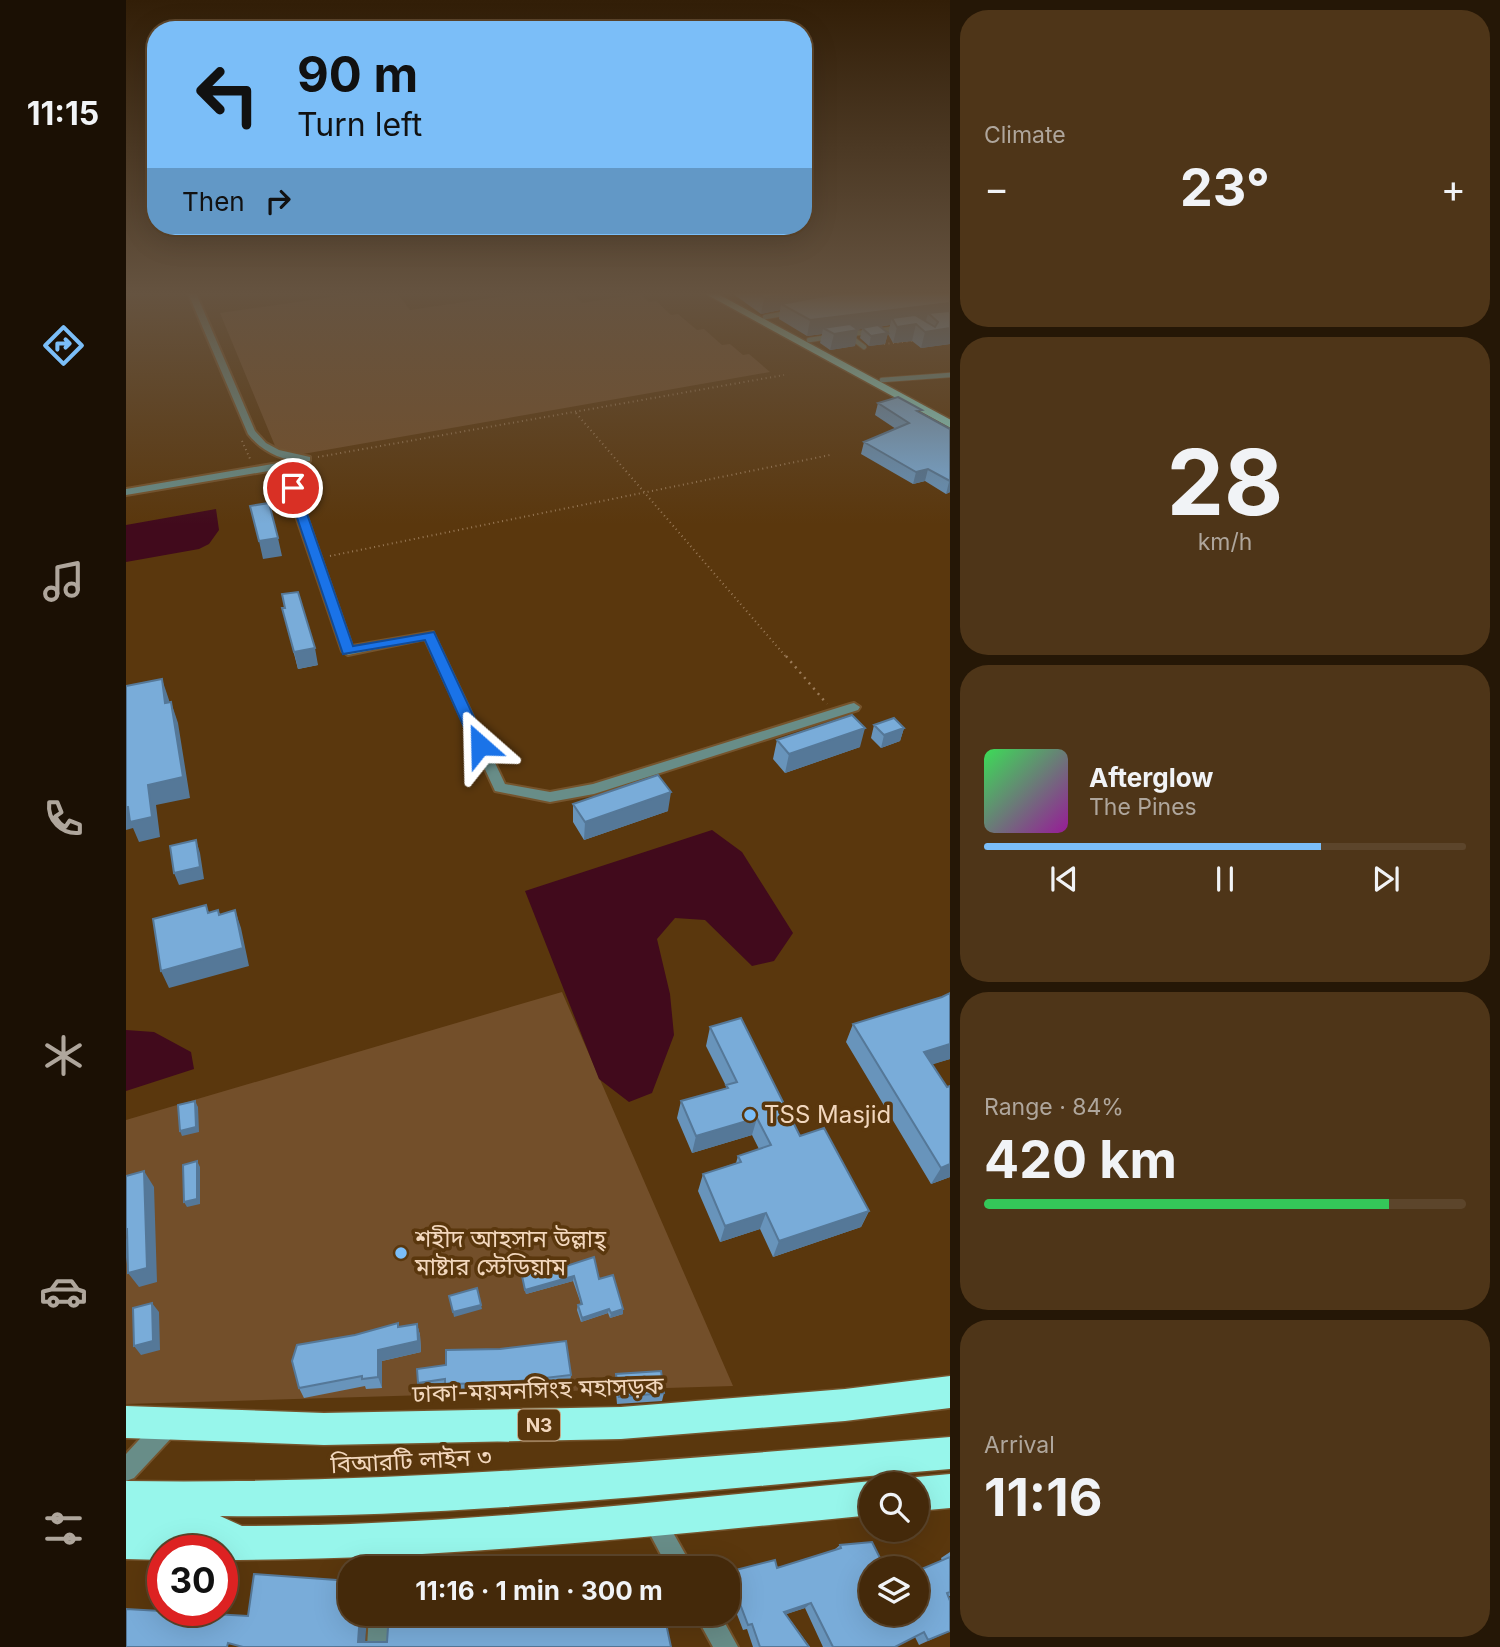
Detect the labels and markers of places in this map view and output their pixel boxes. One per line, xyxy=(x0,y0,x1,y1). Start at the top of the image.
pin xyxy=(263,458,323,518)
place label: TSS Masjid xyxy=(764,1100,891,1129)
marker: TSS Masjid xyxy=(742,1107,758,1123)
place label: শহীদ আহসান উল্লাহ্‌ মাষ্টার স্টেডিয়াম xyxy=(414,1224,607,1281)
marker: শহীদ আহসান উল্লাহ্‌ মাষ্টার স্টেডিয়াম xyxy=(393,1245,409,1261)

